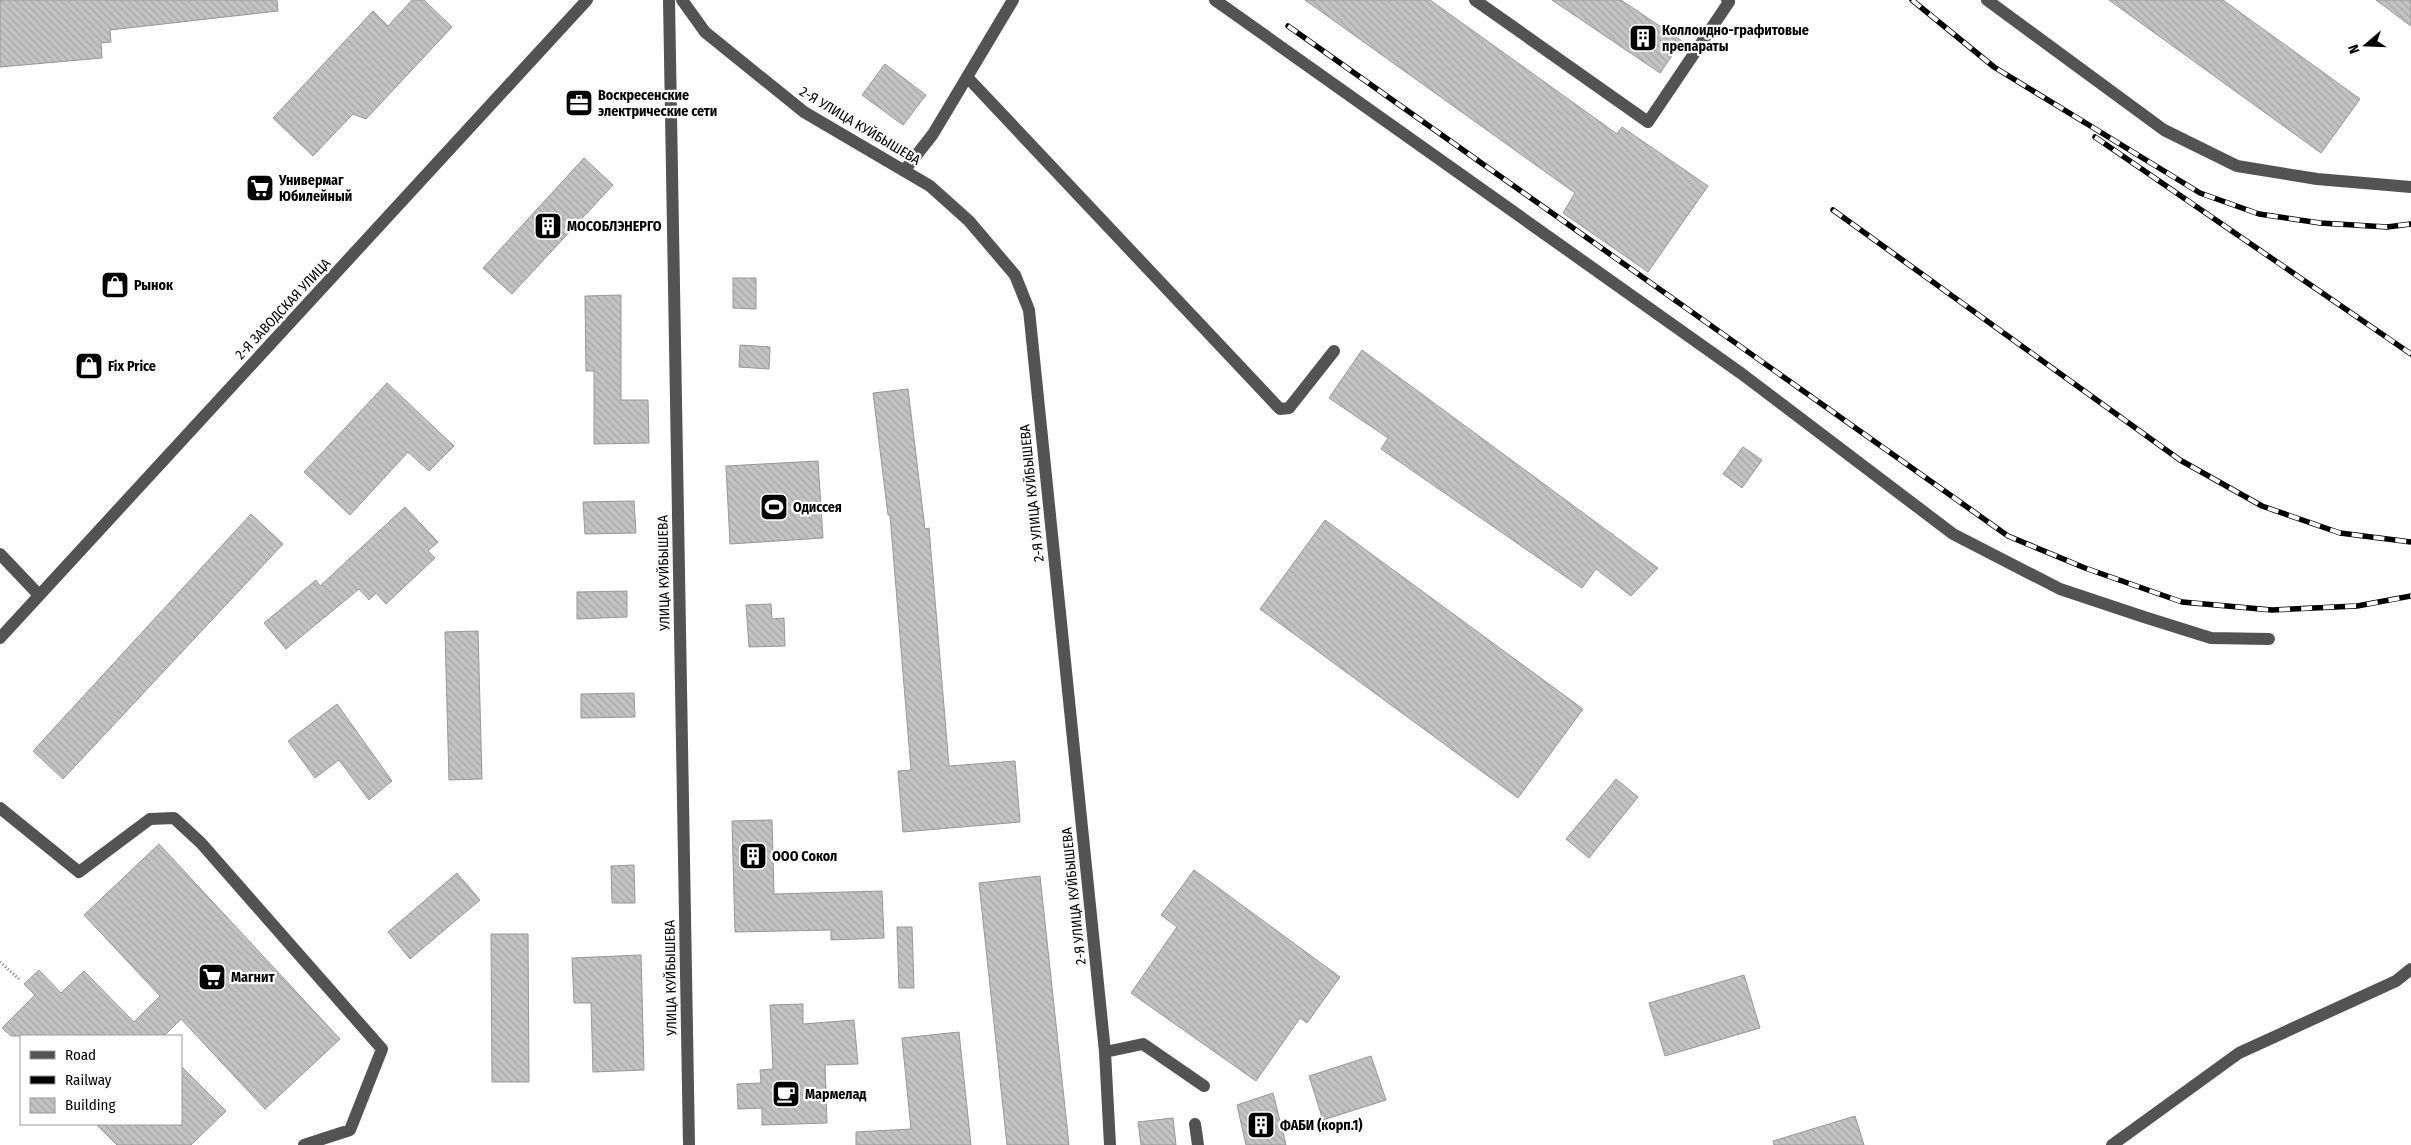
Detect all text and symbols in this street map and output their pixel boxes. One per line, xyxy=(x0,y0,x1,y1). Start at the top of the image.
north arrow xyxy=(2341,20,2391,70)
place label: Коллоидно-графитовые препараты xyxy=(1662,22,1809,55)
building icon: Коллоидно-графитовые препараты xyxy=(1628,23,1658,53)
text: N xyxy=(2345,42,2364,56)
street label: 2-Я УЛИЦА КУЙБЫШЕВА xyxy=(796,83,924,169)
place label: Воскресенские электрические сети xyxy=(598,87,717,120)
office icon: Воскресенские электрические сети xyxy=(564,88,594,118)
place label: Универмаг Юбилейный xyxy=(278,172,352,205)
supermarket icon: Универмаг Юбилейный xyxy=(245,173,275,203)
building icon: МОСОБЛЭНЕРГО xyxy=(533,211,563,241)
place label: МОСОБЛЭНЕРГО xyxy=(567,218,662,235)
street label: 2-Я ЗАВОДСКАЯ УЛИЦА xyxy=(232,254,335,363)
shop icon: Рынок xyxy=(100,270,130,300)
place label: Рынок xyxy=(134,277,174,294)
shop icon: Fix Price xyxy=(74,351,104,381)
place label: Fix Price xyxy=(108,358,156,375)
street label: 2-Я УЛИЦА КУЙБЫШЕВА xyxy=(1016,423,1048,563)
sports icon: Одиссея xyxy=(759,492,789,522)
place label: Одиссея xyxy=(793,499,842,516)
street label: УЛИЦА КУЙБЫШЕВА xyxy=(654,514,674,632)
street label: 2-Я УЛИЦА КУЙБЫШЕВА xyxy=(1058,826,1090,966)
building icon: ООО Сокол xyxy=(738,841,768,871)
place label: ООО Сокол xyxy=(772,848,837,865)
street label: УЛИЦА КУЙБЫШЕВА xyxy=(661,919,681,1037)
supermarket icon: Магнит xyxy=(197,962,227,992)
place label: Магнит xyxy=(231,969,275,986)
legend xyxy=(20,1035,182,1125)
text: Road xyxy=(65,1046,96,1064)
text: Railway xyxy=(65,1071,112,1089)
cafe icon: Мармелад xyxy=(771,1079,801,1109)
place label: Мармелад xyxy=(805,1086,866,1103)
text: Building xyxy=(65,1096,116,1114)
building icon: ФАБИ (корп.1) xyxy=(1246,1110,1276,1140)
place label: ФАБИ (корп.1) xyxy=(1280,1117,1363,1134)

